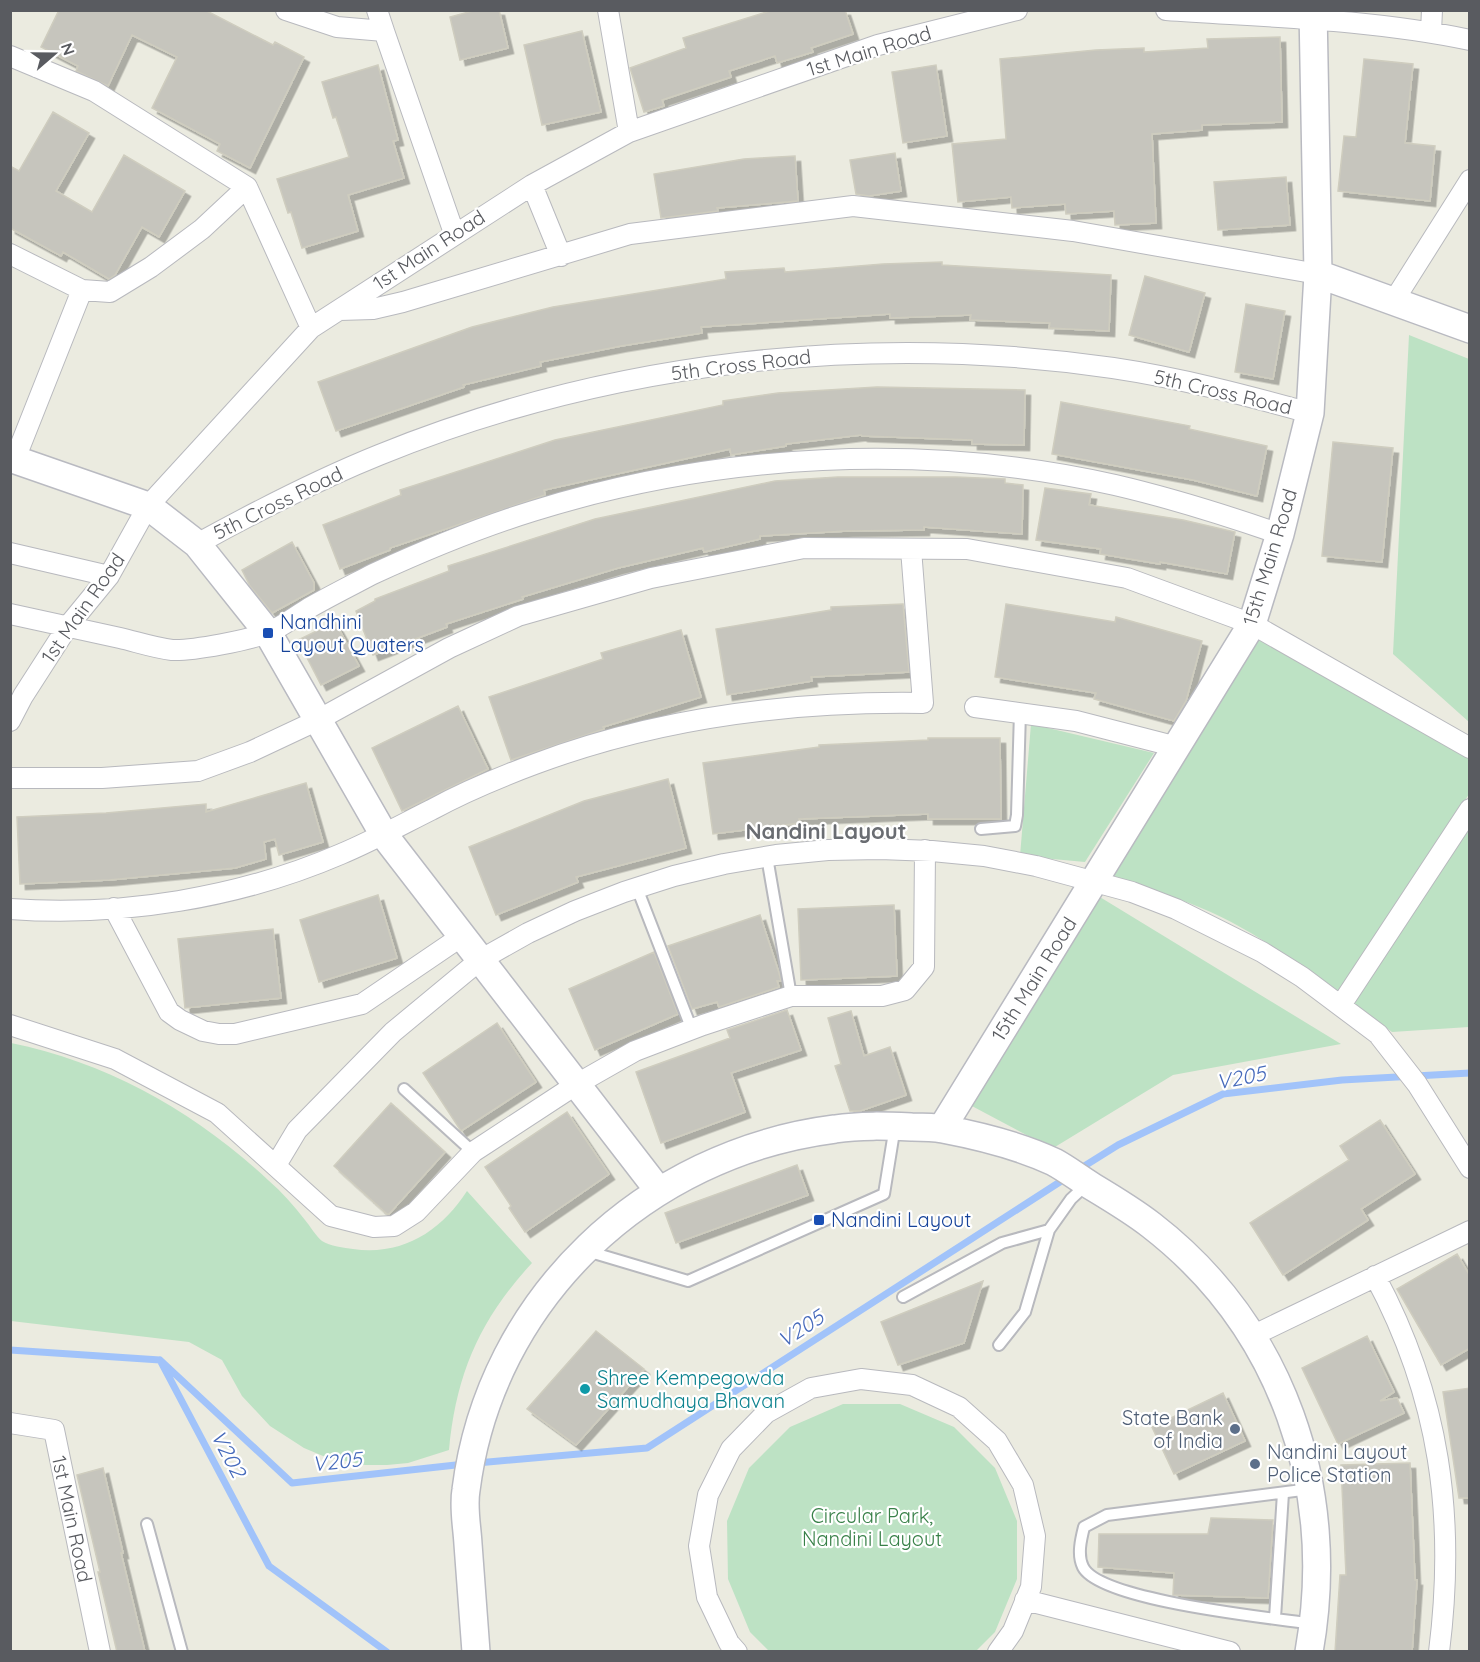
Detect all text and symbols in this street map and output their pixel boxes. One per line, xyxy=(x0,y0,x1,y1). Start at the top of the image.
street label: 1st Main Road xyxy=(804,20,934,81)
north arrow xyxy=(24,24,84,84)
text: N xyxy=(57,40,80,58)
street label: 1st Main Road xyxy=(368,204,489,295)
street label: 5th Cross Road xyxy=(670,344,812,385)
street label: 5th Cross Road xyxy=(1152,364,1294,420)
street label: 5th Cross Road xyxy=(209,460,347,545)
street label: 15th Main Road xyxy=(1237,486,1302,628)
street label: 1st Main Road xyxy=(35,548,130,668)
place label: Nandhini Layout Quaters xyxy=(280,609,424,657)
marker: Nandhini Layout Quaters xyxy=(261,626,275,640)
district label: Nandini Layout xyxy=(745,817,907,845)
street label: 15th Main Road xyxy=(985,912,1082,1045)
water label: V205 xyxy=(1214,1059,1270,1095)
place label: Nandini Layout xyxy=(831,1207,971,1232)
marker: Nandini Layout xyxy=(812,1213,826,1227)
water label: V205 xyxy=(773,1302,830,1353)
place label: Shree Kempegowda Samudhaya Bhavan xyxy=(597,1365,785,1413)
marker: Shree Kempegowda Samudhaya Bhavan xyxy=(578,1382,592,1396)
place label: State Bank of India xyxy=(1122,1405,1223,1453)
marker: State Bank of India xyxy=(1228,1422,1242,1436)
water label: V202 xyxy=(206,1425,253,1484)
place label: Nandini Layout Police Station xyxy=(1267,1439,1407,1487)
water label: V205 xyxy=(311,1445,365,1477)
street label: 1st Main Road xyxy=(47,1453,98,1584)
marker: Nandini Layout Police Station xyxy=(1248,1457,1262,1471)
park label: Circular Park, Nandini Layout xyxy=(802,1503,942,1551)

